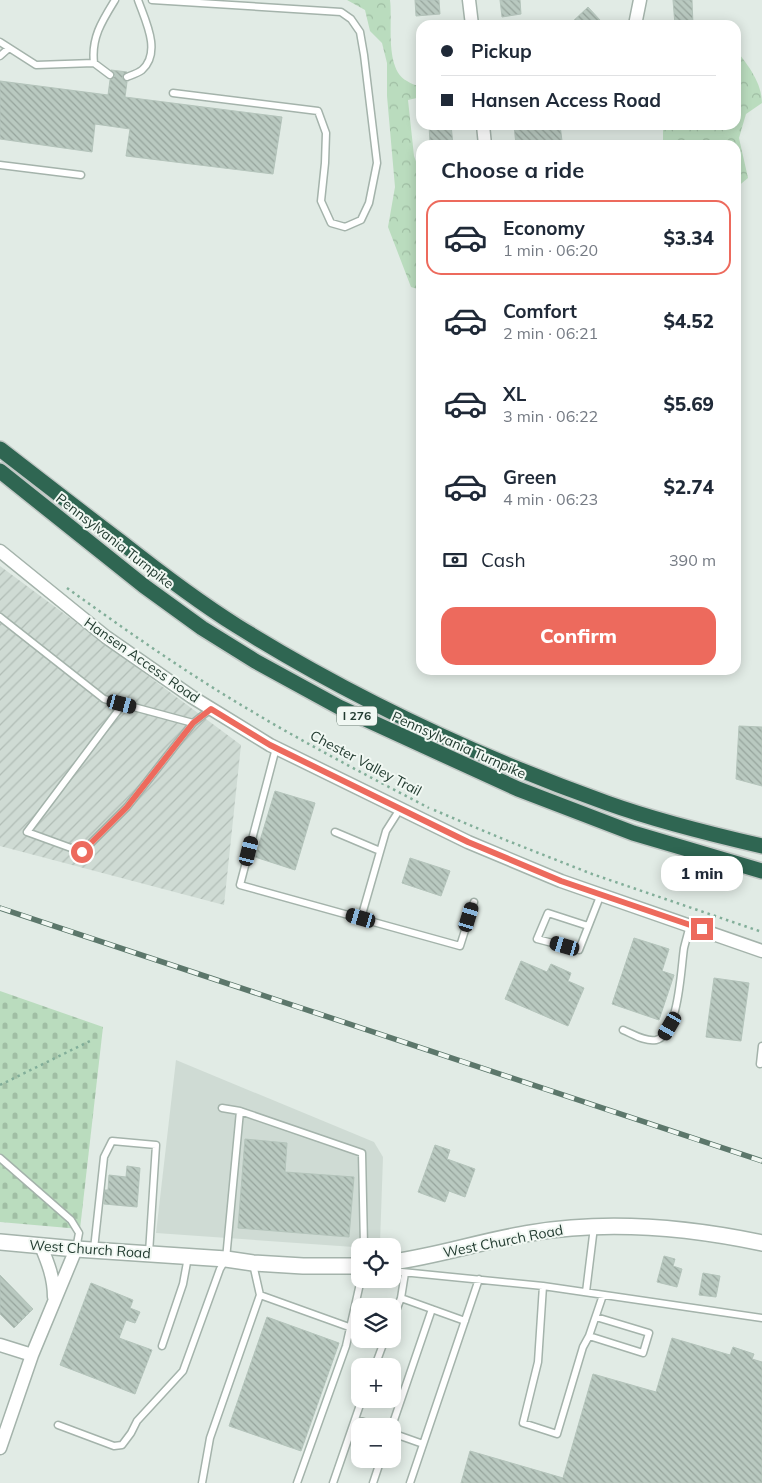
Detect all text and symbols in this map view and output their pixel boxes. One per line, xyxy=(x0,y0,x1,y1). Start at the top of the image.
text: Pickup xyxy=(471,39,532,63)
text: Hansen Access Road xyxy=(471,88,661,112)
text: Choose a ride xyxy=(441,156,584,184)
icon: car xyxy=(443,215,488,260)
text: Economy xyxy=(503,216,585,240)
text: $3.34 xyxy=(663,226,714,250)
text: 1 min · 06:20 xyxy=(503,240,598,260)
icon: car xyxy=(443,298,488,343)
text: Comfort xyxy=(503,299,577,323)
text: $4.52 xyxy=(663,309,714,333)
text: 2 min · 06:21 xyxy=(503,323,598,343)
icon: car xyxy=(443,381,488,426)
text: XL xyxy=(503,382,526,406)
text: $5.69 xyxy=(663,392,714,416)
text: 3 min · 06:22 xyxy=(503,406,598,426)
icon: car xyxy=(443,464,488,509)
text: Green xyxy=(503,465,557,489)
text: $2.74 xyxy=(663,475,714,499)
street label: Pennsylvania Turnpike xyxy=(52,489,178,593)
text: 4 min · 06:23 xyxy=(503,489,598,509)
icon: cash xyxy=(441,546,469,574)
text: Cash xyxy=(481,548,526,572)
text: 390 m xyxy=(669,550,716,570)
button: Confirm xyxy=(441,607,716,665)
street label: Hansen Access Road xyxy=(81,613,203,707)
car xyxy=(105,693,138,715)
road number: I 276 xyxy=(337,706,377,726)
street label: Pennsylvania Turnpike xyxy=(389,707,529,783)
street label: Chester Valley Trail xyxy=(307,726,425,800)
car xyxy=(238,835,259,867)
route start xyxy=(71,841,93,863)
callout: 1 min xyxy=(661,856,743,892)
text: 1 min xyxy=(681,863,723,883)
car xyxy=(457,900,480,934)
car xyxy=(344,907,377,929)
route end xyxy=(691,918,713,940)
car xyxy=(548,935,581,957)
car xyxy=(656,1009,683,1043)
street label: West Church Road xyxy=(442,1221,564,1261)
street label: West Church Road xyxy=(29,1236,151,1262)
map controls xyxy=(351,1238,401,1468)
button: locate xyxy=(351,1238,401,1288)
button: layers xyxy=(351,1298,401,1348)
button: + xyxy=(351,1358,401,1408)
button: − xyxy=(351,1418,401,1468)

